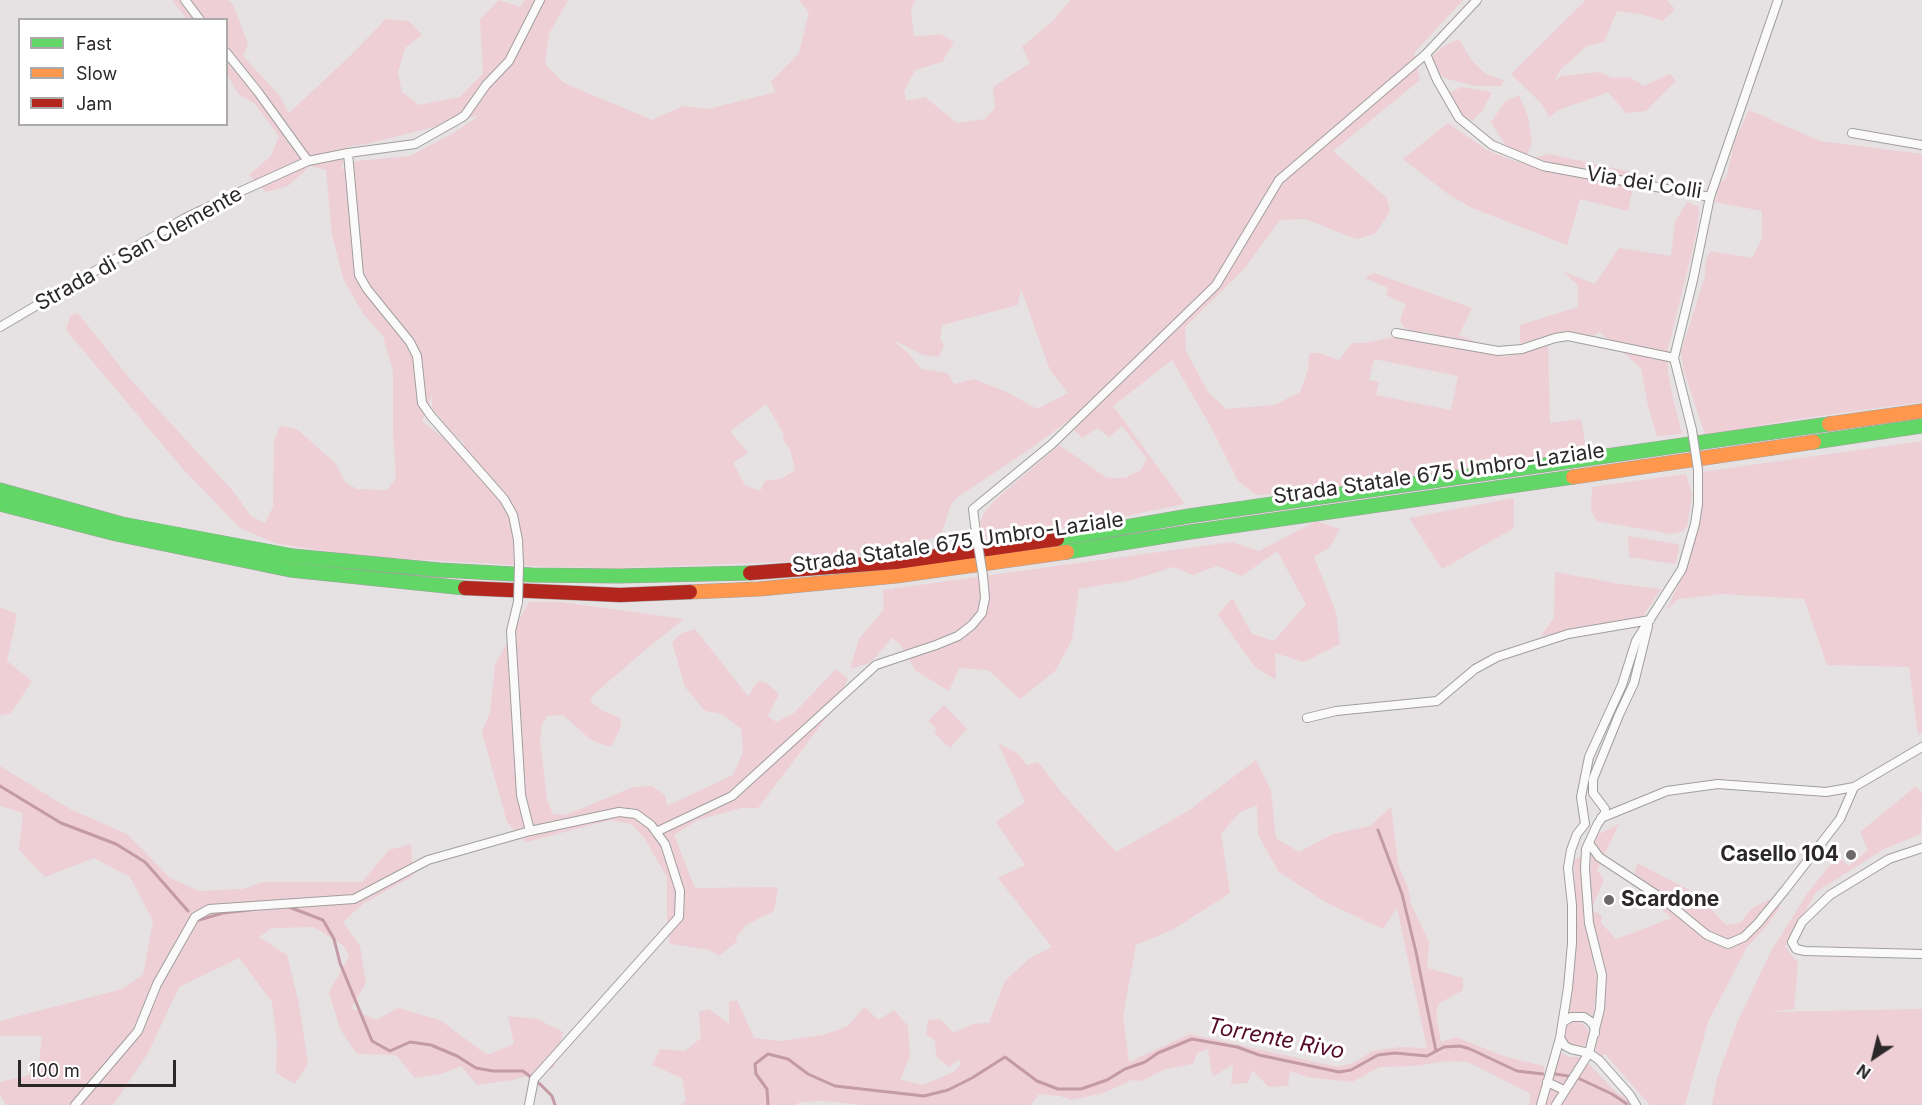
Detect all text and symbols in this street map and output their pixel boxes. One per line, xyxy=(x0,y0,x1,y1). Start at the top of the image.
legend xyxy=(18,18,228,126)
text: Fast xyxy=(76,33,112,54)
text: Slow xyxy=(76,63,117,84)
text: Jam xyxy=(76,93,112,114)
street label: Via dei Colli xyxy=(1584,161,1704,205)
street label: Strada di San Clemente xyxy=(31,182,247,316)
street label: Strada Statale 675 Umbro-Laziale xyxy=(1272,438,1606,510)
street label: Strada Statale 675 Umbro-Laziale xyxy=(791,507,1125,579)
place label: Casello 104 xyxy=(1720,842,1839,868)
marker: Casello 104 xyxy=(1844,848,1858,862)
place label: Scardone xyxy=(1621,887,1719,913)
marker: Scardone xyxy=(1602,893,1616,907)
water label: Torrente Rivo xyxy=(1206,1013,1346,1065)
north arrow xyxy=(1844,1027,1904,1087)
scale bar xyxy=(21,1048,178,1086)
text: 100 m xyxy=(29,1060,80,1081)
text: N xyxy=(1853,1060,1874,1083)

